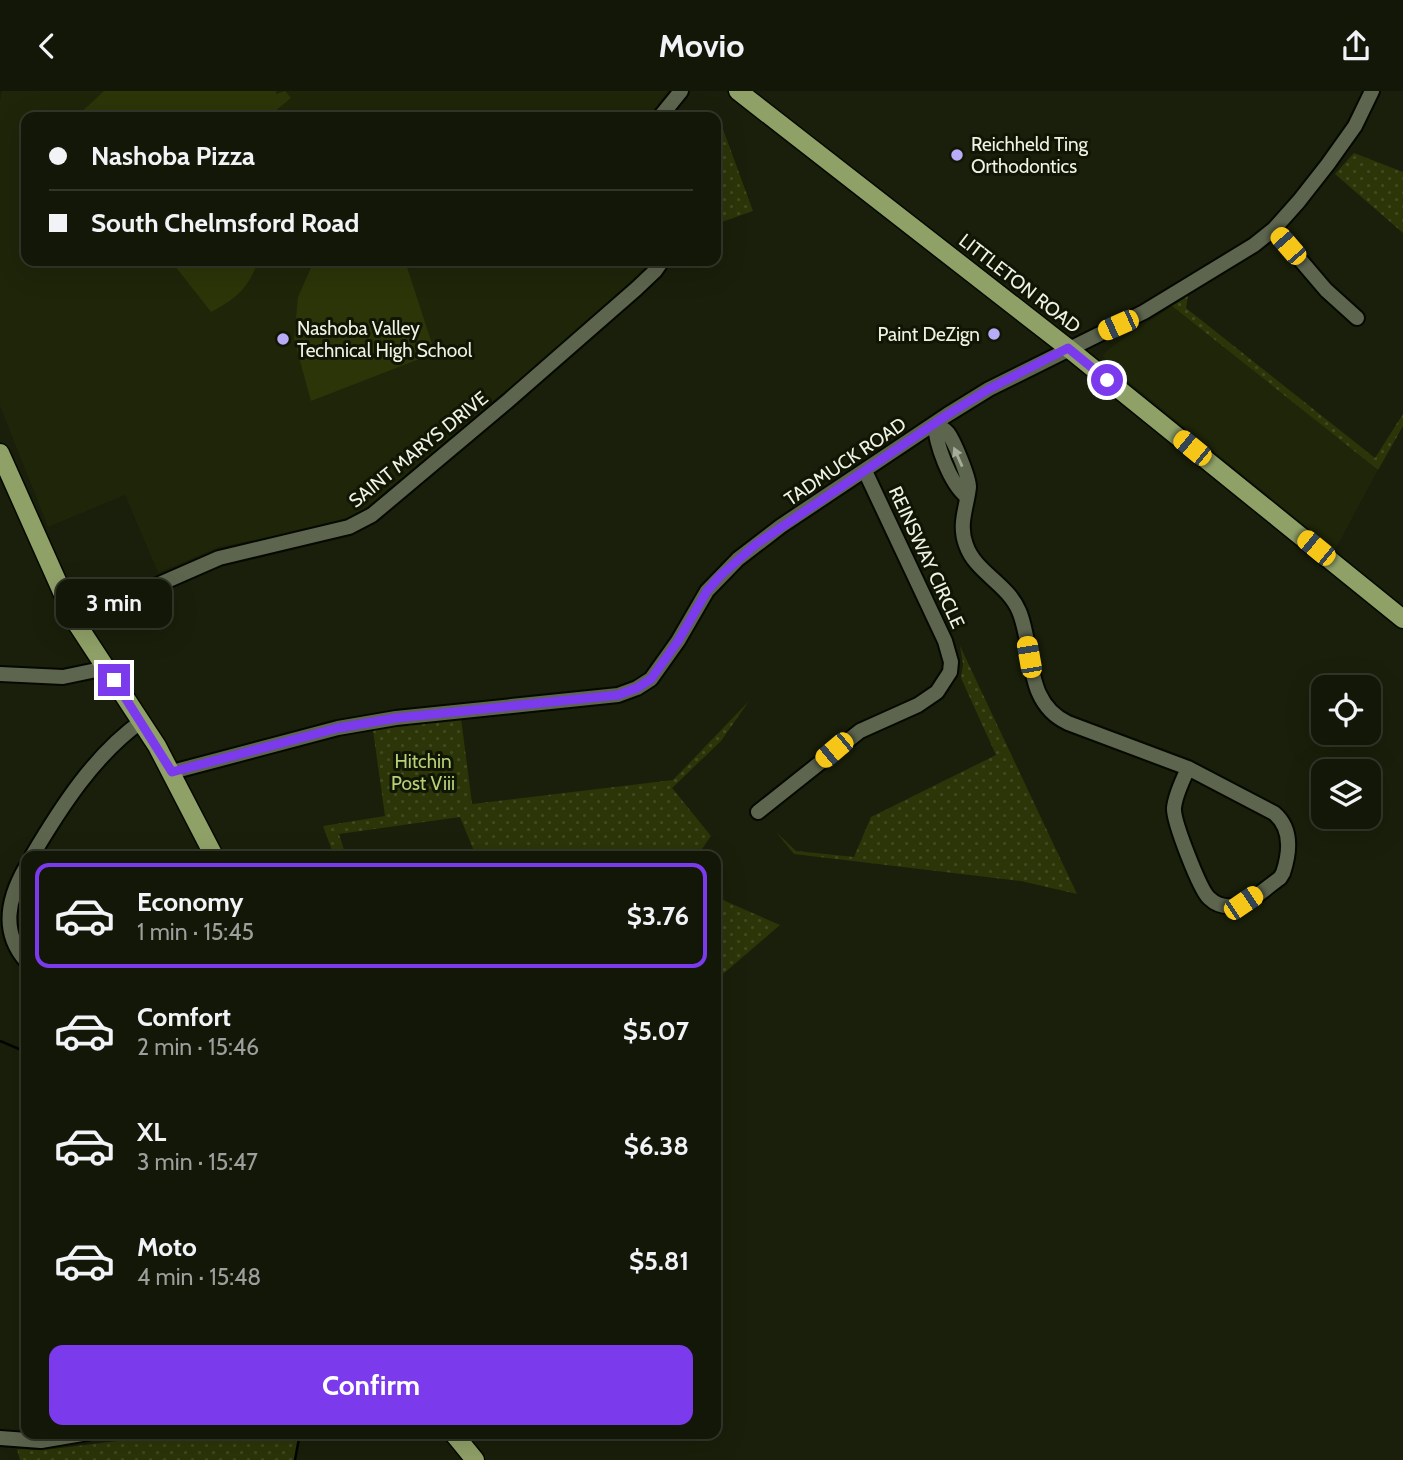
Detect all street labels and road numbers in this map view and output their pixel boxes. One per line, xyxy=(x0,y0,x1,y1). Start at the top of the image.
street label: LITTLETON ROAD xyxy=(954,229,1085,338)
street label: SAINT MARYS DRIVE xyxy=(344,386,492,513)
street label: TADMUCK ROAD xyxy=(780,412,911,511)
street label: REINSWAY CIRCLE xyxy=(884,483,969,632)

